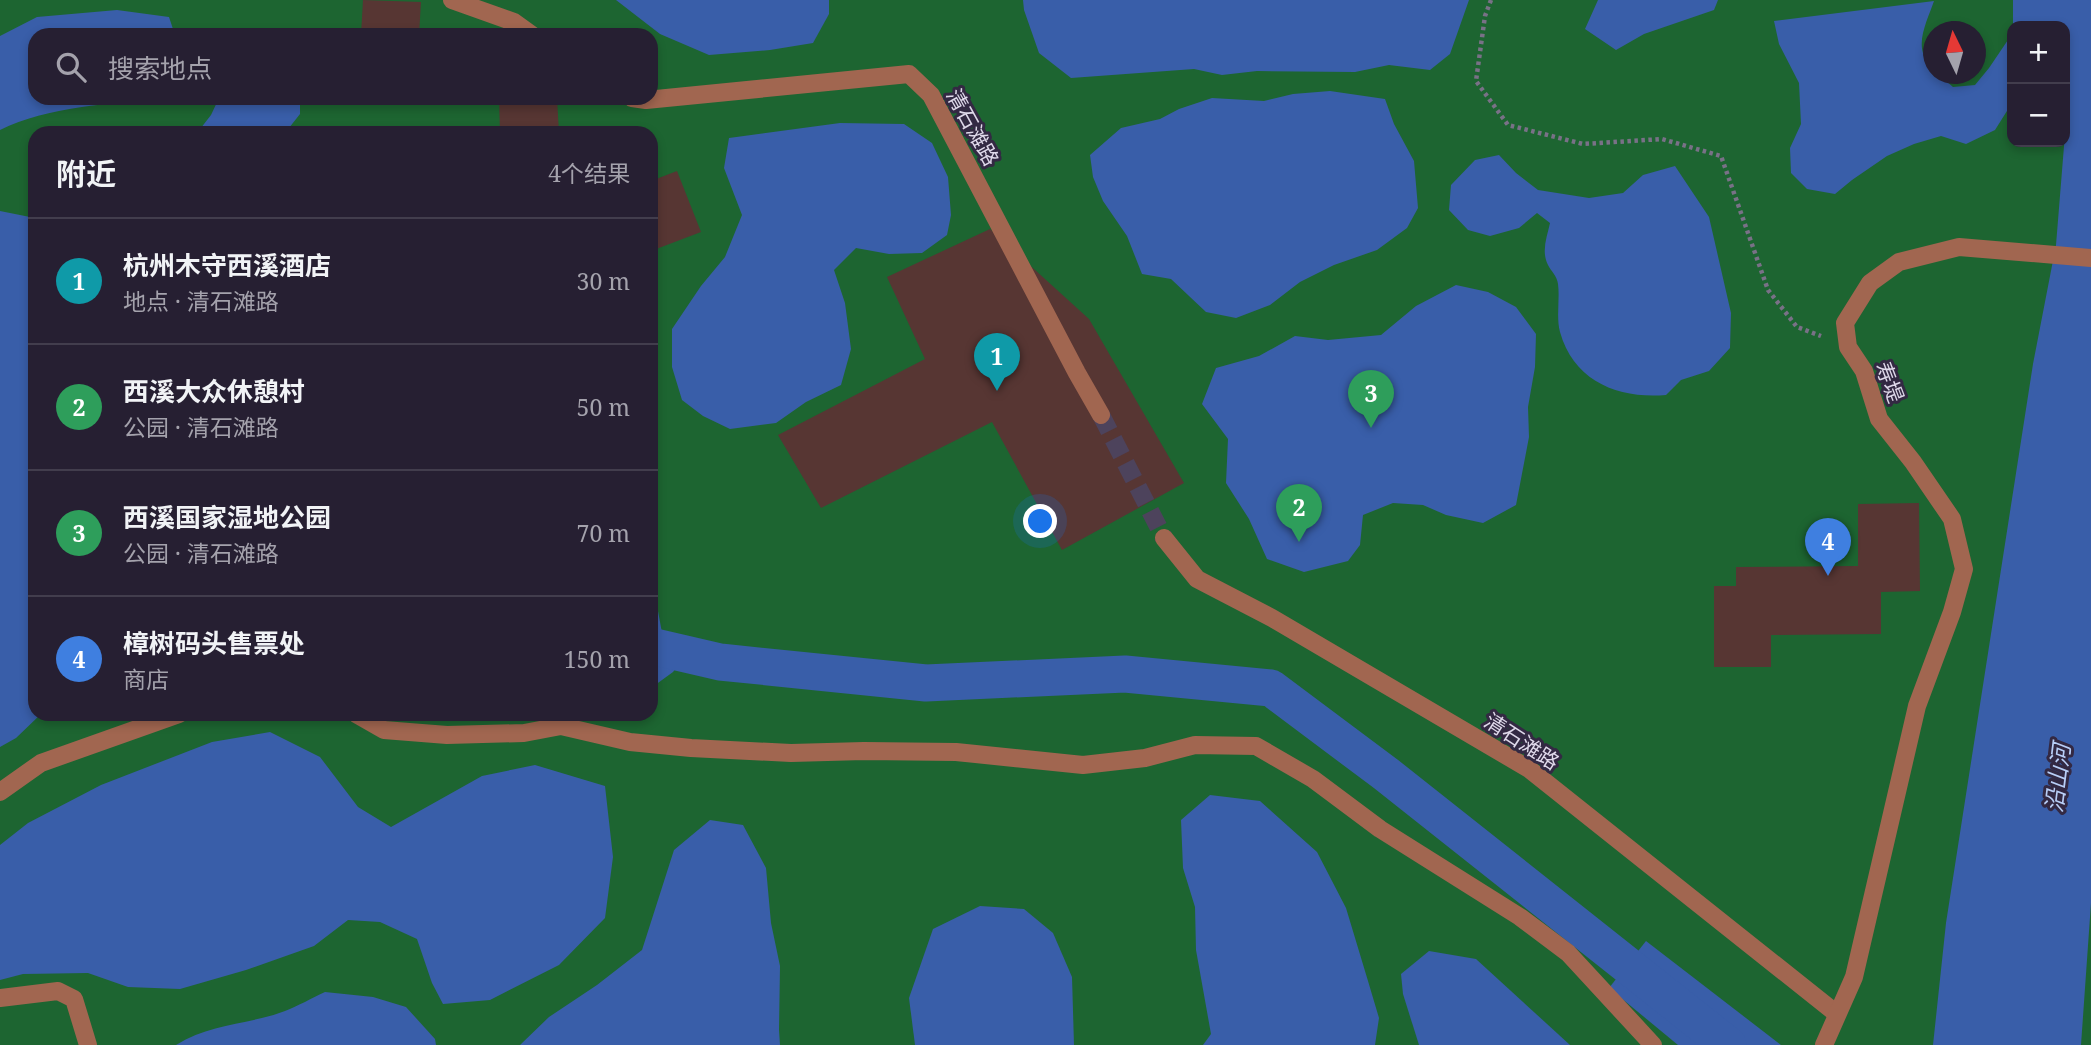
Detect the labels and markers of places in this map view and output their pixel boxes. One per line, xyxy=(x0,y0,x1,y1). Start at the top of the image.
pin: 1 xyxy=(974,333,1020,391)
pin: 3 xyxy=(1348,370,1394,428)
pin: 2 xyxy=(1276,484,1322,542)
pin: 4 xyxy=(1805,518,1851,576)

